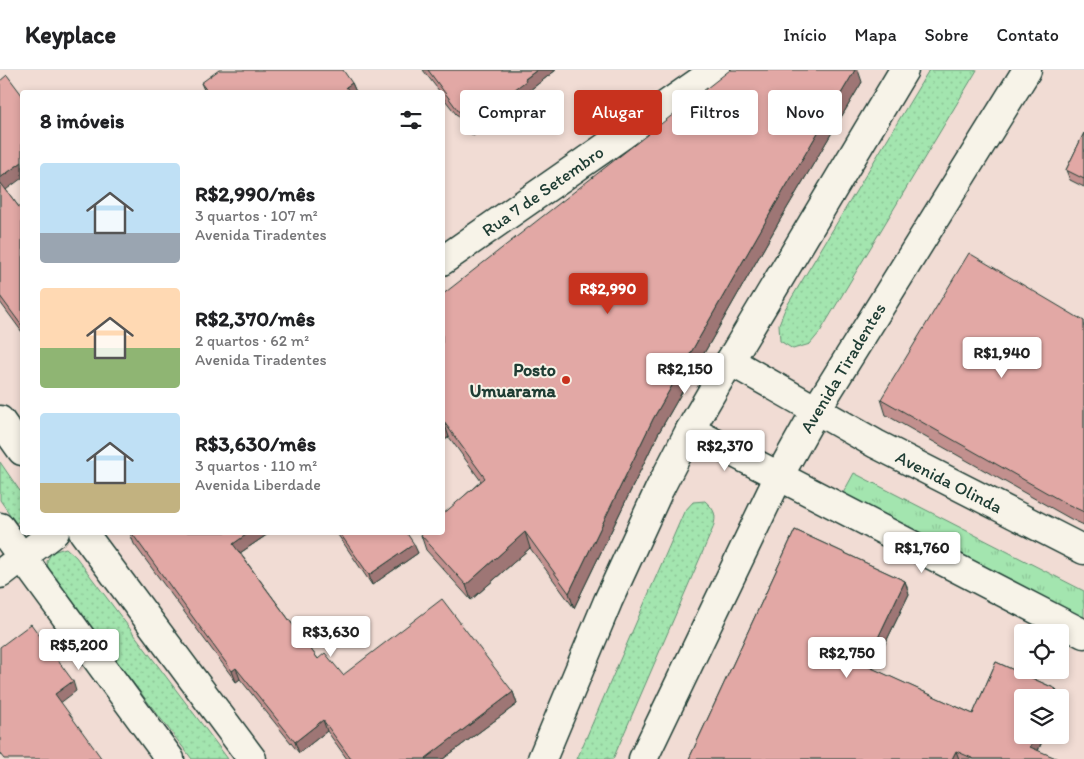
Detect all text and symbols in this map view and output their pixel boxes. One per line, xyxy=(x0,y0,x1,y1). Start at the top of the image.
text: Keyplace xyxy=(25,20,116,49)
text: Início xyxy=(783,24,827,46)
text: Mapa xyxy=(855,24,897,46)
text: Sobre xyxy=(925,24,969,46)
text: Contato xyxy=(997,24,1059,46)
chip: Comprar xyxy=(460,90,564,135)
chip: Alugar xyxy=(574,90,662,135)
chip: Filtros xyxy=(672,90,758,135)
chip: Novo xyxy=(768,90,842,135)
icon: filters xyxy=(397,106,425,134)
text: 8 imóveis xyxy=(40,108,125,133)
street label: Rua 7 de Setembro xyxy=(478,141,608,241)
text: R$2,990/mês xyxy=(195,181,315,206)
icon: home xyxy=(80,183,140,243)
text: 3 quartos · 107 m² xyxy=(195,206,318,225)
text: Avenida Tiradentes xyxy=(195,225,327,244)
pin: R$2,990 xyxy=(562,272,654,315)
text: R$2,990 xyxy=(580,279,636,298)
street label: Avenida Tiradentes xyxy=(795,299,891,437)
text: R$2,370/mês xyxy=(195,306,315,331)
icon: home xyxy=(80,308,140,368)
text: 2 quartos · 62 m² xyxy=(195,331,309,350)
pin: R$1,940 xyxy=(956,336,1048,379)
text: R$1,940 xyxy=(974,343,1030,362)
text: Avenida Tiradentes xyxy=(195,350,327,369)
pin: R$2,150 xyxy=(639,352,731,395)
place label: Posto Umuarama xyxy=(469,359,557,402)
text: R$2,150 xyxy=(657,359,713,378)
marker: Posto Umuarama xyxy=(560,374,572,386)
pin: R$2,370 xyxy=(679,430,771,472)
text: R$3,630/mês xyxy=(195,431,316,456)
icon: home xyxy=(80,433,140,493)
text: R$2,370 xyxy=(697,436,753,455)
street label: Avenida Olinda xyxy=(892,446,1006,518)
text: 3 quartos · 110 m² xyxy=(195,456,317,475)
text: Avenida Liberdade xyxy=(195,475,321,494)
pin: R$1,760 xyxy=(876,532,968,574)
text: R$1,760 xyxy=(894,538,950,557)
pin: R$3,630 xyxy=(285,616,377,658)
text: R$3,630 xyxy=(302,622,360,641)
map controls xyxy=(1014,624,1069,744)
button: locate xyxy=(1014,624,1069,679)
pin: R$5,200 xyxy=(33,628,125,671)
text: R$5,200 xyxy=(50,635,108,654)
pin: R$2,750 xyxy=(801,636,893,679)
text: R$2,750 xyxy=(819,643,875,662)
button: layers xyxy=(1014,689,1069,744)

